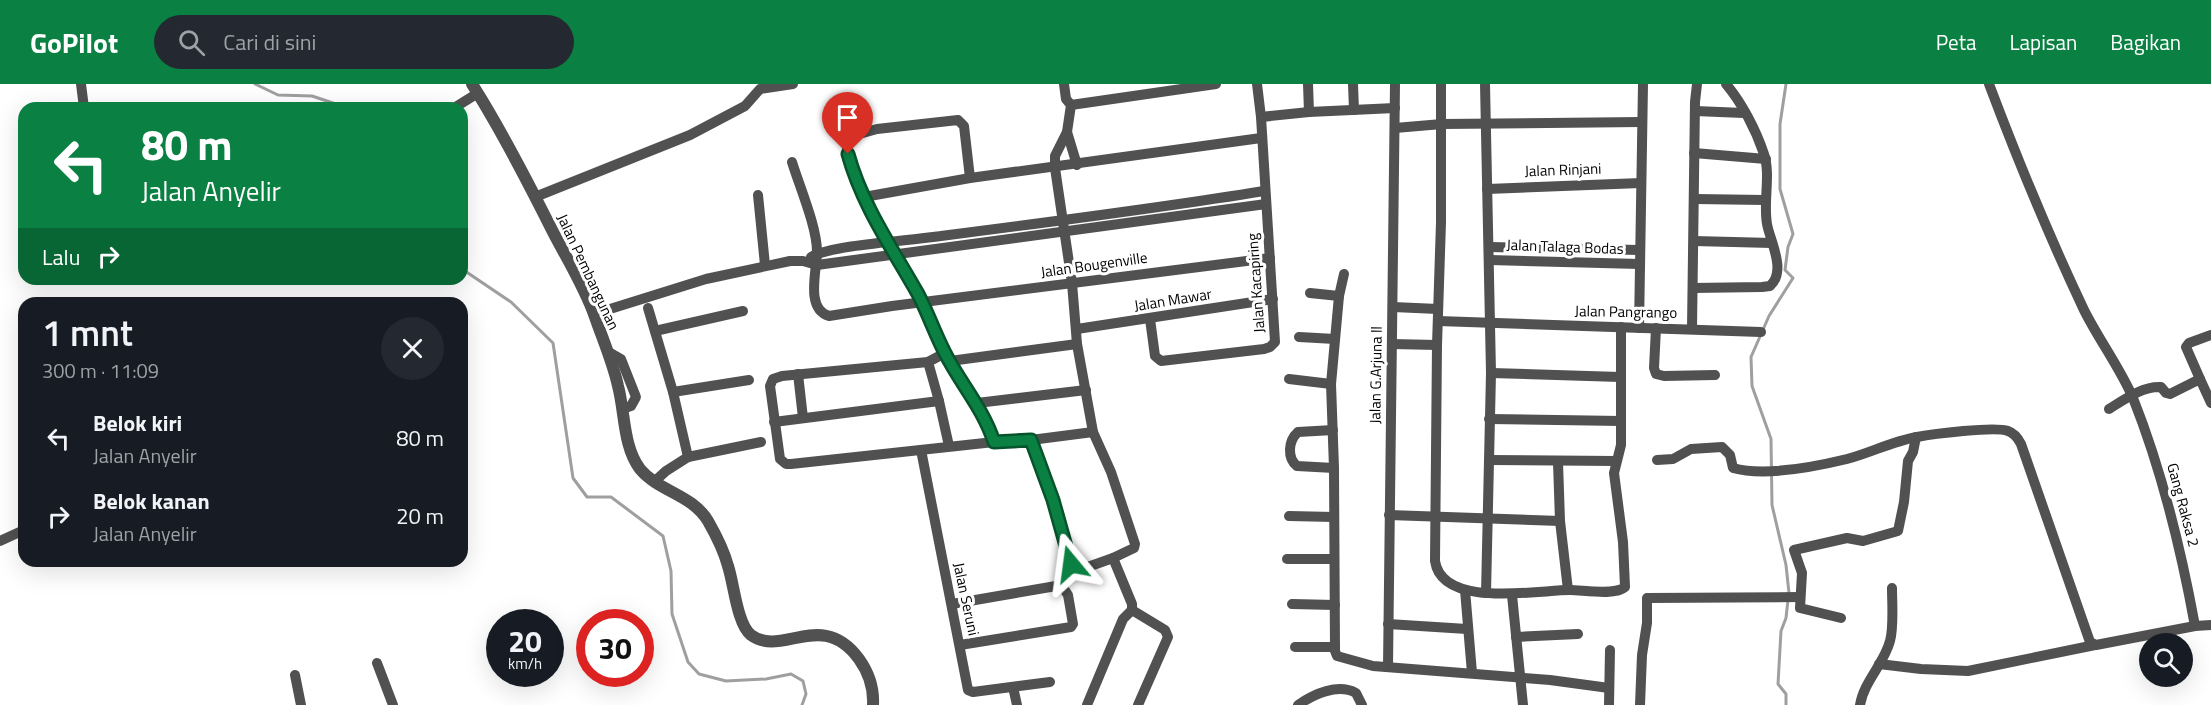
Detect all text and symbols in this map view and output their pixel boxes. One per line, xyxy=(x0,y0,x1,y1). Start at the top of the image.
search box xyxy=(154,15,574,69)
text: GoPilot xyxy=(30,21,118,64)
text: Cari di sini xyxy=(223,25,316,59)
icon: search xyxy=(175,26,208,59)
text: Peta xyxy=(1936,26,1977,58)
text: Lapisan xyxy=(2010,26,2077,58)
text: Bagikan xyxy=(2110,26,2181,58)
pin xyxy=(822,92,873,154)
icon: arrive xyxy=(831,101,864,134)
text: 80 m xyxy=(141,112,233,176)
icon: left xyxy=(42,126,120,204)
street label: Jalan Rinjani xyxy=(1524,157,1602,182)
text: Jalan Anyelir xyxy=(141,170,281,211)
street label: Jalan Pembangunan xyxy=(551,210,625,334)
street label: Jalan Kacapiring xyxy=(1241,232,1270,334)
street label: Jalan Talaga Bodas xyxy=(1506,233,1624,260)
text: Lalu xyxy=(42,240,80,274)
icon: right xyxy=(92,240,125,273)
street label: Jalan Bougenville xyxy=(1039,246,1149,283)
street label: Jalan Mawar xyxy=(1132,282,1213,317)
street label: Jalan Pangrango xyxy=(1574,299,1678,324)
text: 1 mnt xyxy=(42,305,133,360)
button: close xyxy=(381,317,444,380)
street label: Jalan G.Arjuna ll xyxy=(1363,326,1388,424)
text: 300 m · 11:09 xyxy=(42,355,159,386)
text: Belok kiri xyxy=(93,406,182,440)
text: 80 m xyxy=(396,421,444,455)
icon: left xyxy=(42,422,75,455)
text: Jalan Anyelir xyxy=(93,440,197,471)
street label: Gang Raksa 2 xyxy=(2161,460,2206,549)
text: Belok kanan xyxy=(93,484,210,518)
text: 20 m xyxy=(396,499,444,533)
icon: right xyxy=(42,500,75,533)
text: Jalan Anyelir xyxy=(93,518,197,549)
position arrow xyxy=(1039,532,1103,596)
street label: Jalan Seruni xyxy=(948,560,985,638)
speed limit sign: 30 xyxy=(576,609,654,687)
text: 20 xyxy=(508,618,542,664)
map controls xyxy=(2139,633,2193,687)
button: search xyxy=(2139,633,2193,687)
text: km/h xyxy=(508,652,542,675)

